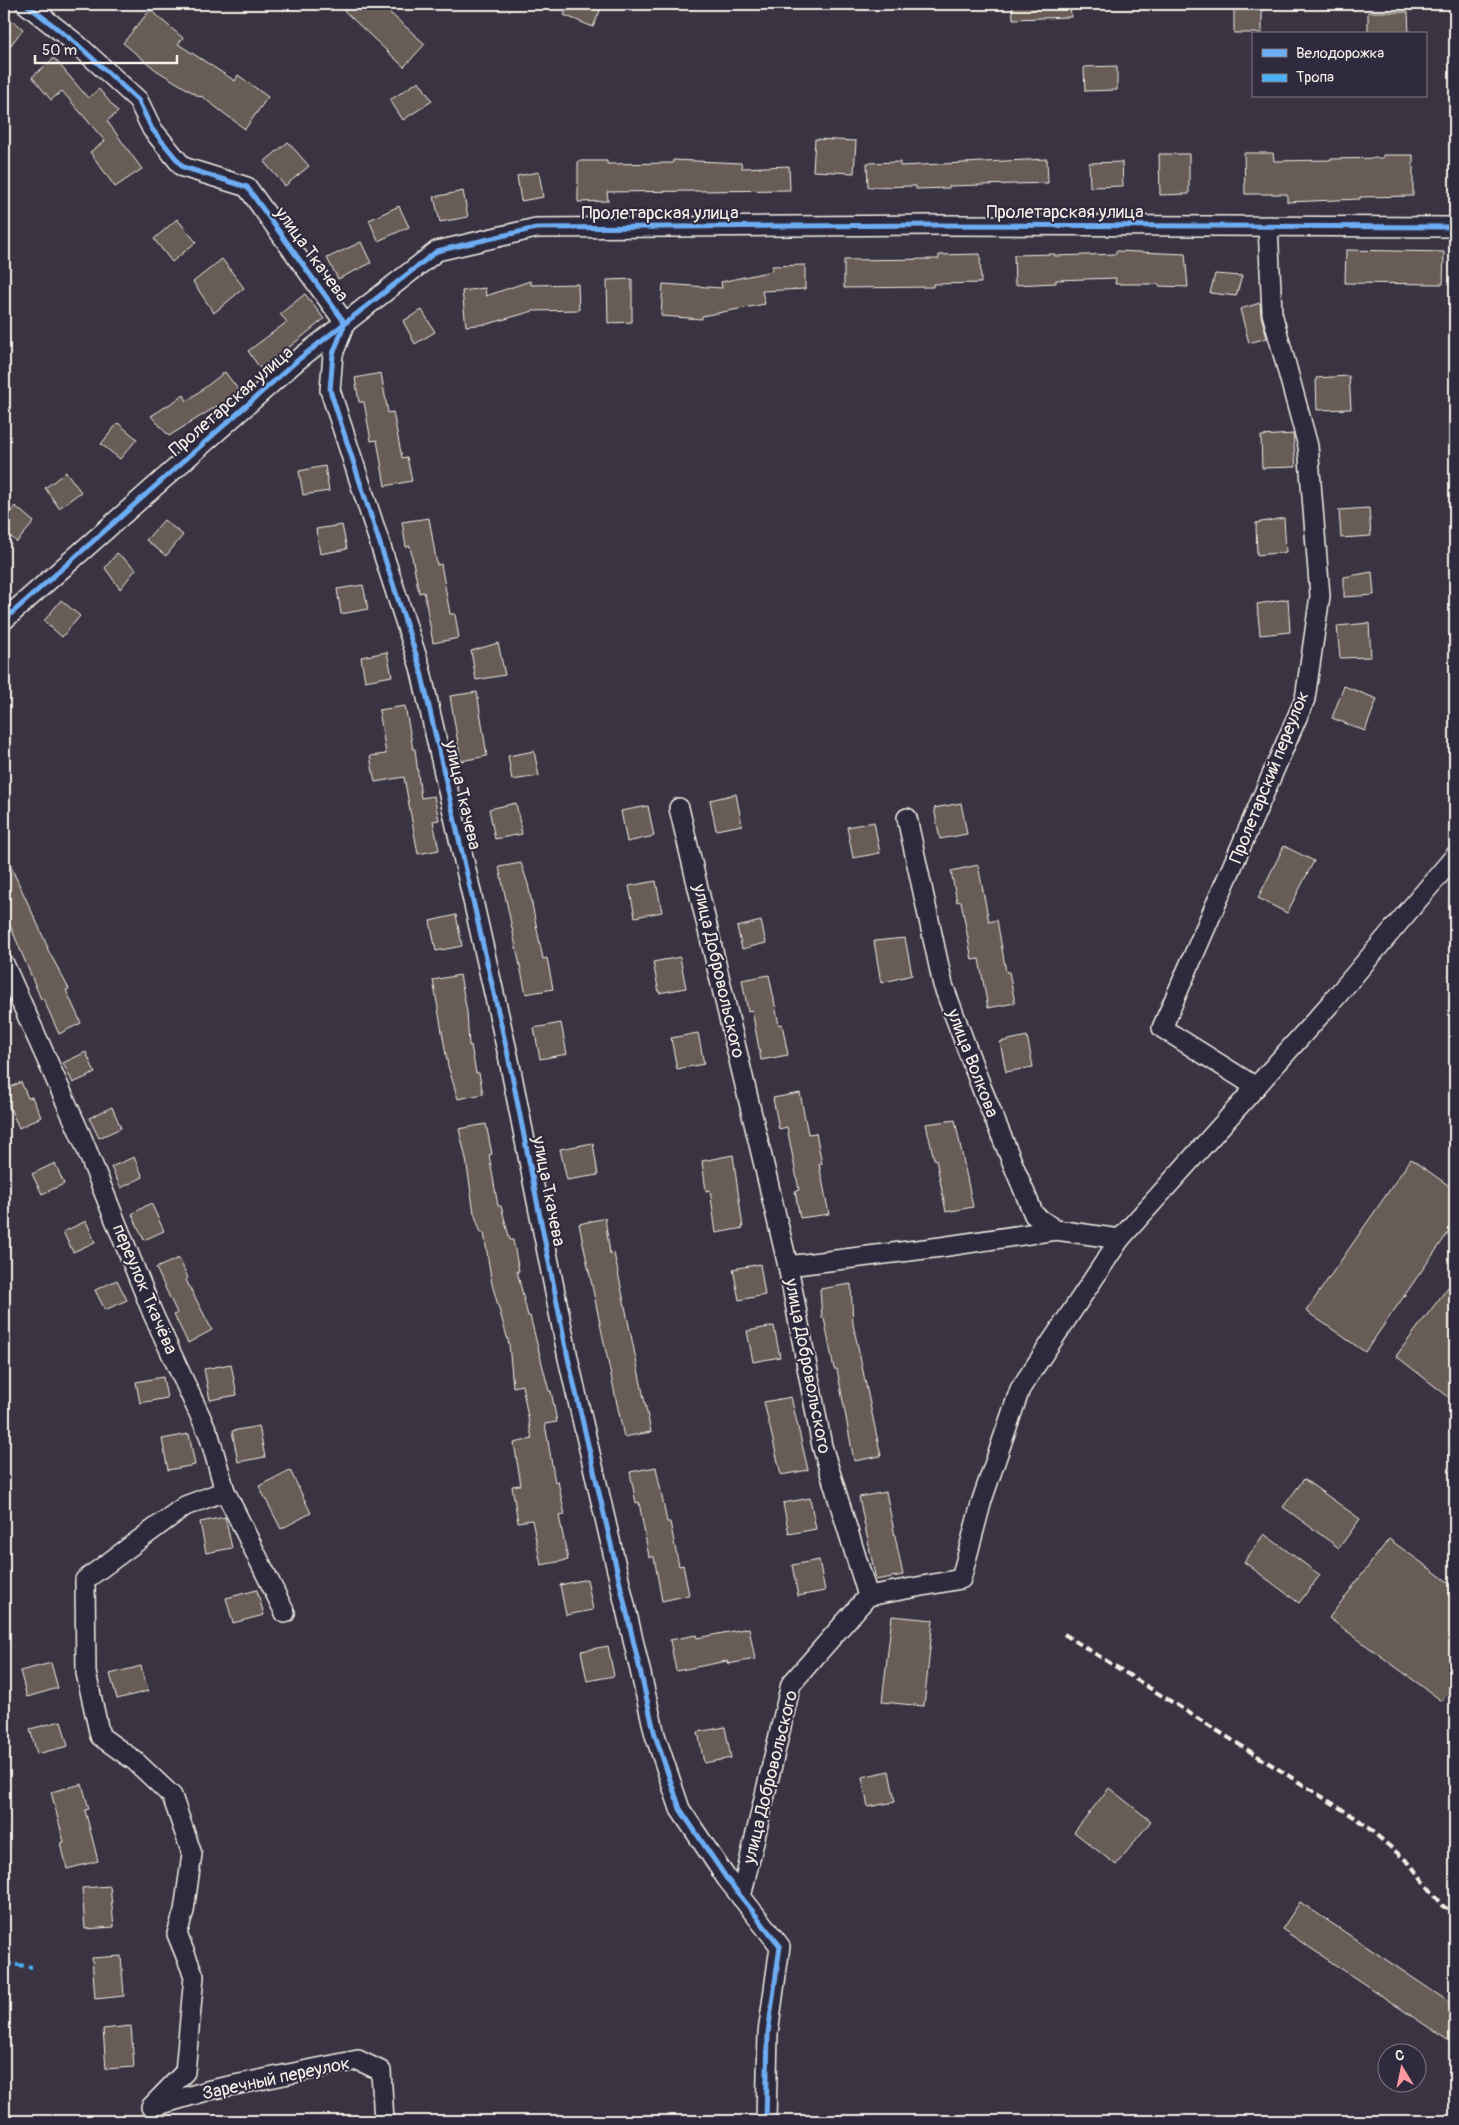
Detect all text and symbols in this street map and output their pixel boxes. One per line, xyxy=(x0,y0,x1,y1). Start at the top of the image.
scale bar xyxy=(35,32,178,64)
legend xyxy=(1252,32,1426,98)
text: 50 m xyxy=(42,41,77,60)
text: Велодорожка xyxy=(1296,44,1384,63)
text: Тропа xyxy=(1296,68,1334,87)
street label: Пролетарская улица xyxy=(986,201,1144,224)
street label: улица Ткачева xyxy=(269,202,354,306)
street label: Пролетарская улица xyxy=(581,202,739,225)
street label: Пролетарская улица xyxy=(164,341,298,462)
street label: Пролетарский переулок xyxy=(1224,688,1315,867)
street label: улица Ткачева xyxy=(439,737,486,852)
street label: улица Добровольского xyxy=(687,881,750,1061)
street label: улица Волкова xyxy=(941,1005,1004,1121)
street label: улица Ткачева xyxy=(526,1133,570,1248)
street label: переулок Ткачёва xyxy=(107,1221,182,1358)
street label: улица Добровольского xyxy=(779,1276,836,1456)
street label: улица Добровольского xyxy=(738,1688,803,1867)
north arrow xyxy=(1376,2042,1426,2092)
text: С xyxy=(1394,2047,1406,2065)
street label: Заречный переулок xyxy=(200,2052,352,2105)

